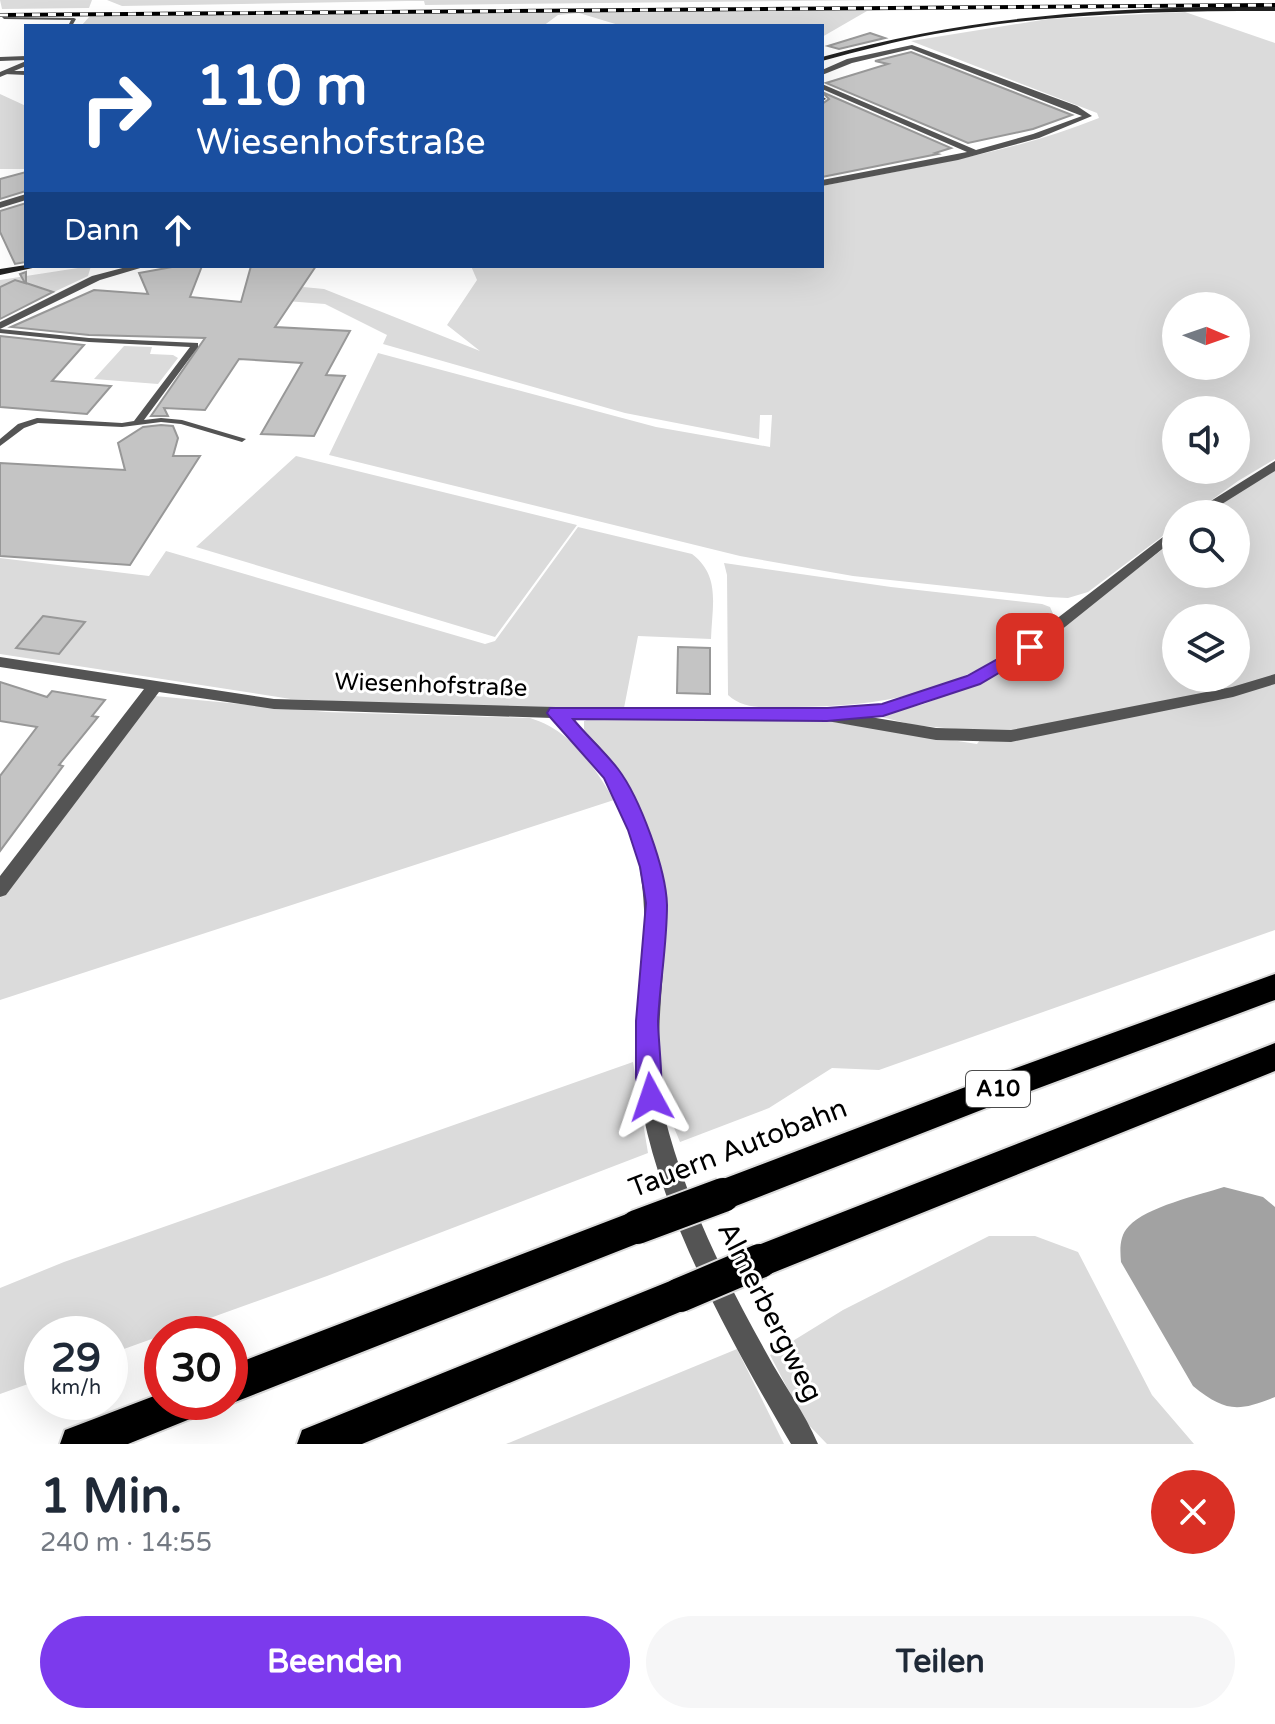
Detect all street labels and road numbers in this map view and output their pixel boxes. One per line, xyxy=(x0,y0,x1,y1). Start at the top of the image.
street label: Wiesenhofstraße xyxy=(334,667,528,703)
road number: A10 xyxy=(966,1071,1030,1107)
street label: Tauern Autobahn xyxy=(624,1091,852,1205)
street label: Almerbergweg xyxy=(710,1217,830,1407)

